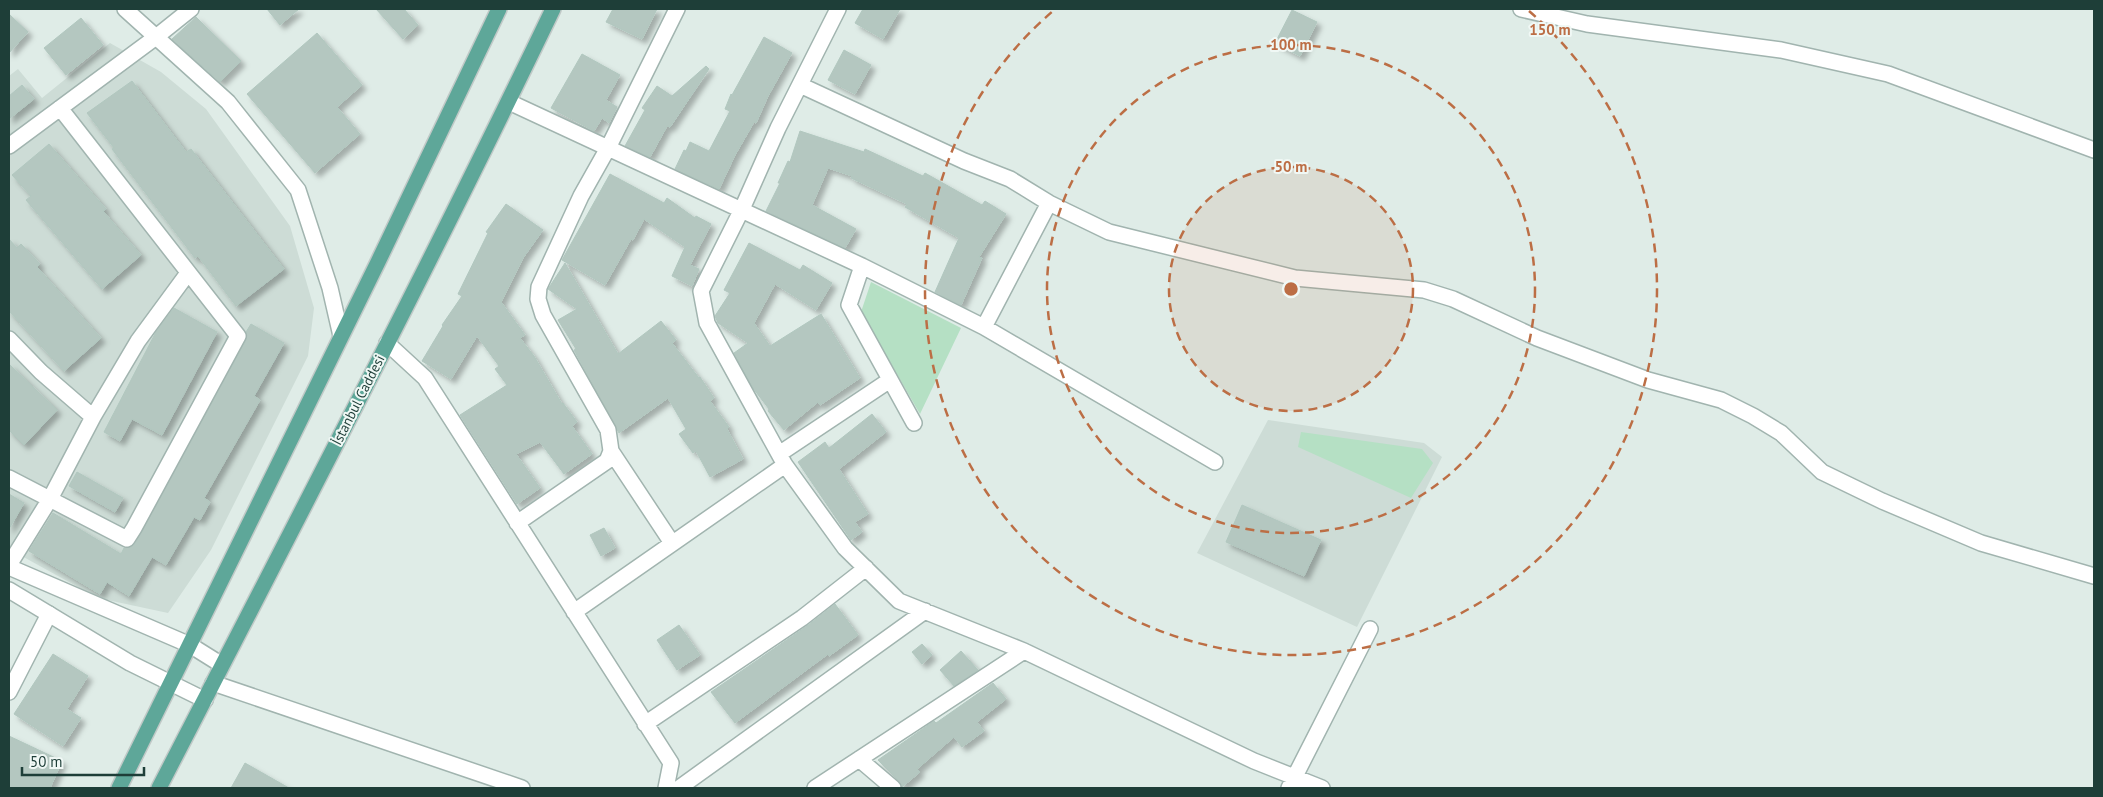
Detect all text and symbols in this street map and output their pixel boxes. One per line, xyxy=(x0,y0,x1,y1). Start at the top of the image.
text: 150 m xyxy=(1529,20,1571,39)
text: 100 m xyxy=(1270,35,1312,54)
text: 50 m xyxy=(1275,157,1307,176)
centre of rings xyxy=(1282,280,1300,298)
street label: İstanbul Caddesi xyxy=(328,352,388,448)
scale bar xyxy=(22,744,145,776)
text: 50 m xyxy=(30,752,63,771)

